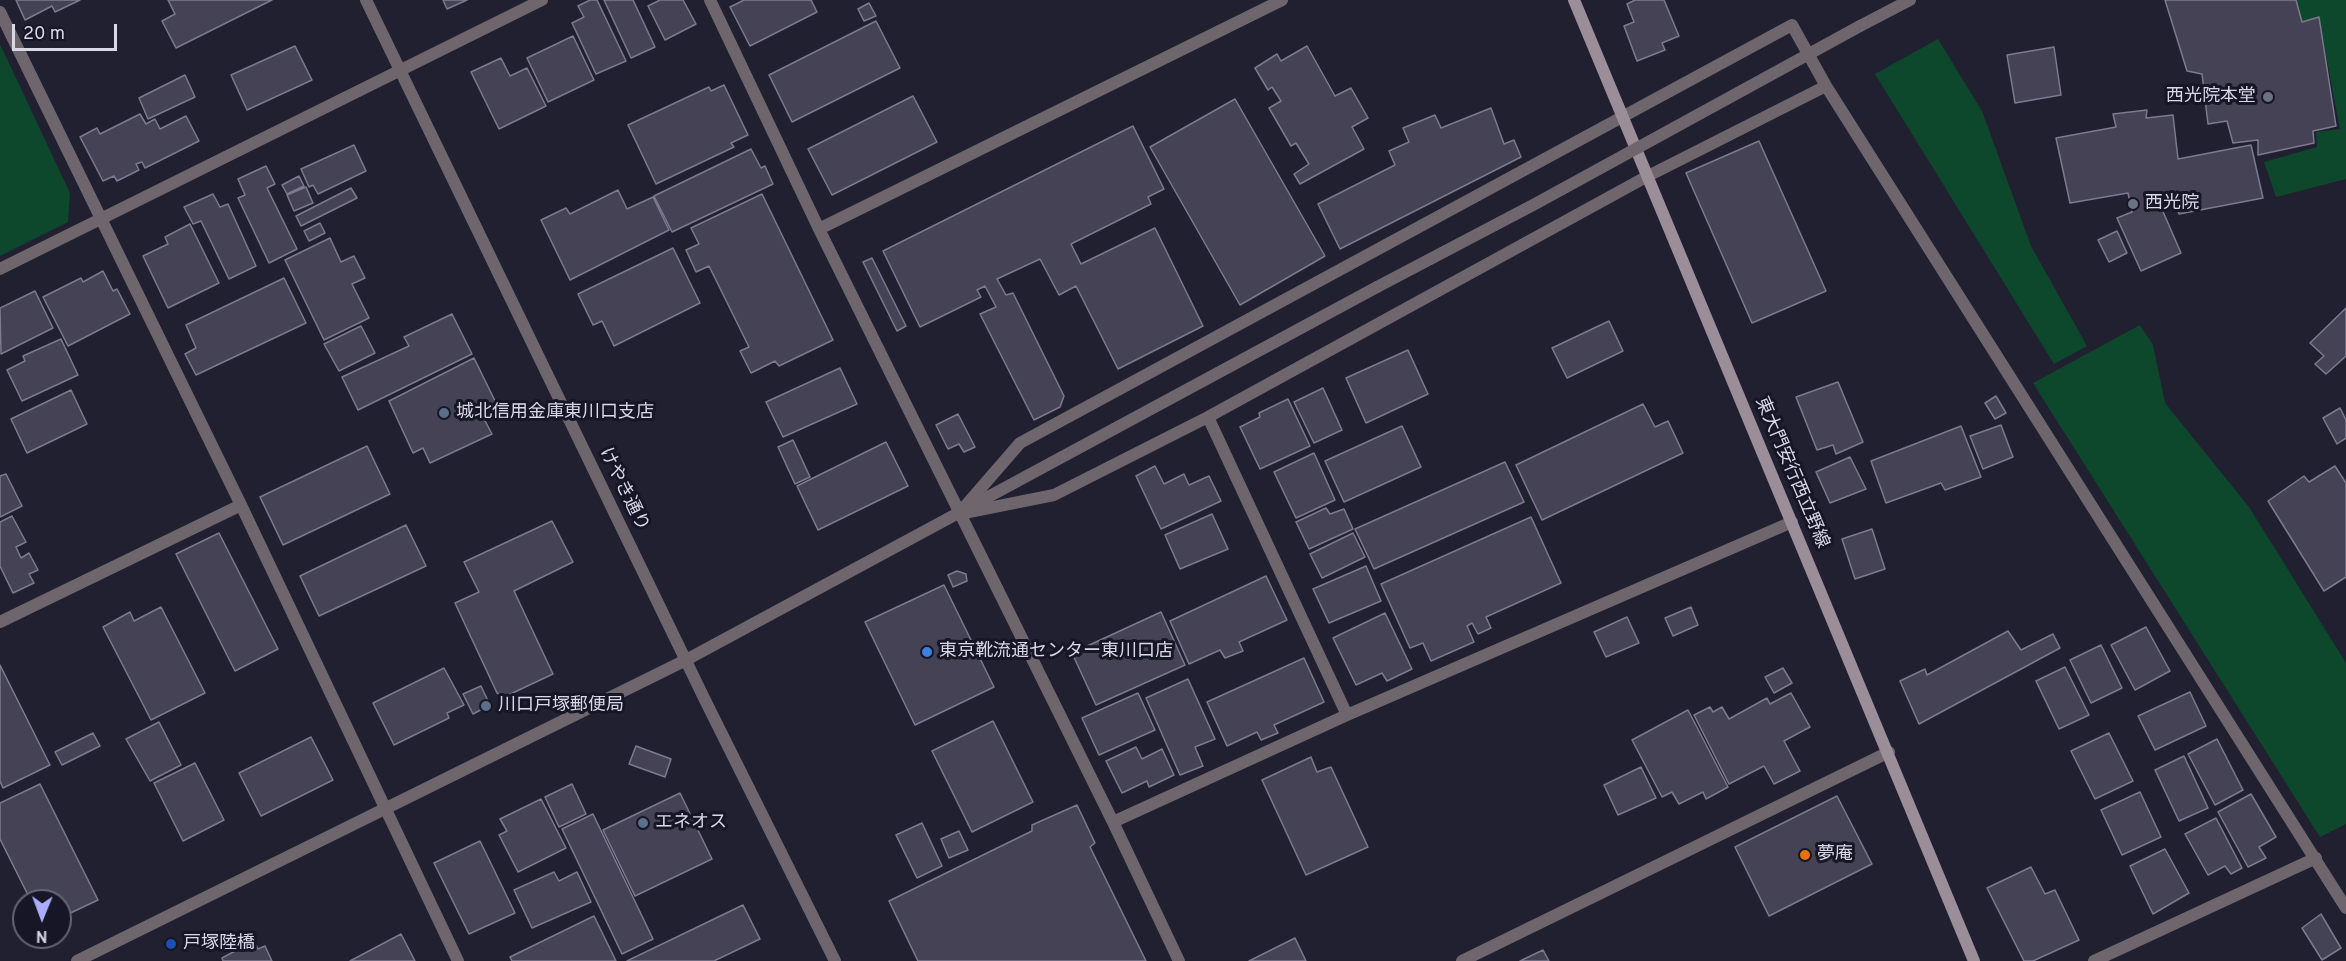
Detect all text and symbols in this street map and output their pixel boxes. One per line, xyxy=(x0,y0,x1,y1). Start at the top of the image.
scale bar xyxy=(15,12,120,50)
text: 20 m xyxy=(23,23,65,46)
place label: 西光院本堂 xyxy=(2166,86,2256,108)
marker: 西光院本堂 xyxy=(2261,90,2275,104)
place label: 西光院 xyxy=(2145,193,2199,215)
marker: 西光院 xyxy=(2126,197,2140,211)
street label: 東大門安行西立野線 xyxy=(1749,394,1833,552)
place label: 城北信用金庫東川口支店 xyxy=(456,402,654,424)
marker: 城北信用金庫東川口支店 xyxy=(437,406,451,420)
street label: けやき通り xyxy=(594,445,652,535)
place label: 東京靴流通センター東川口店 xyxy=(939,641,1173,663)
marker: 東京靴流通センター東川口店 xyxy=(920,645,934,659)
place label: 川口戸塚郵便局 xyxy=(498,695,624,717)
marker: 川口戸塚郵便局 xyxy=(479,699,493,713)
place label: エネオス xyxy=(655,812,727,834)
marker: エネオス xyxy=(636,816,650,830)
place label: 夢庵 xyxy=(1817,844,1853,866)
marker: 夢庵 xyxy=(1798,848,1812,862)
north arrow xyxy=(12,889,72,949)
text: N xyxy=(36,925,48,945)
place label: 戸塚陸橋 xyxy=(183,933,255,955)
marker: 戸塚陸橋 xyxy=(164,937,178,951)

